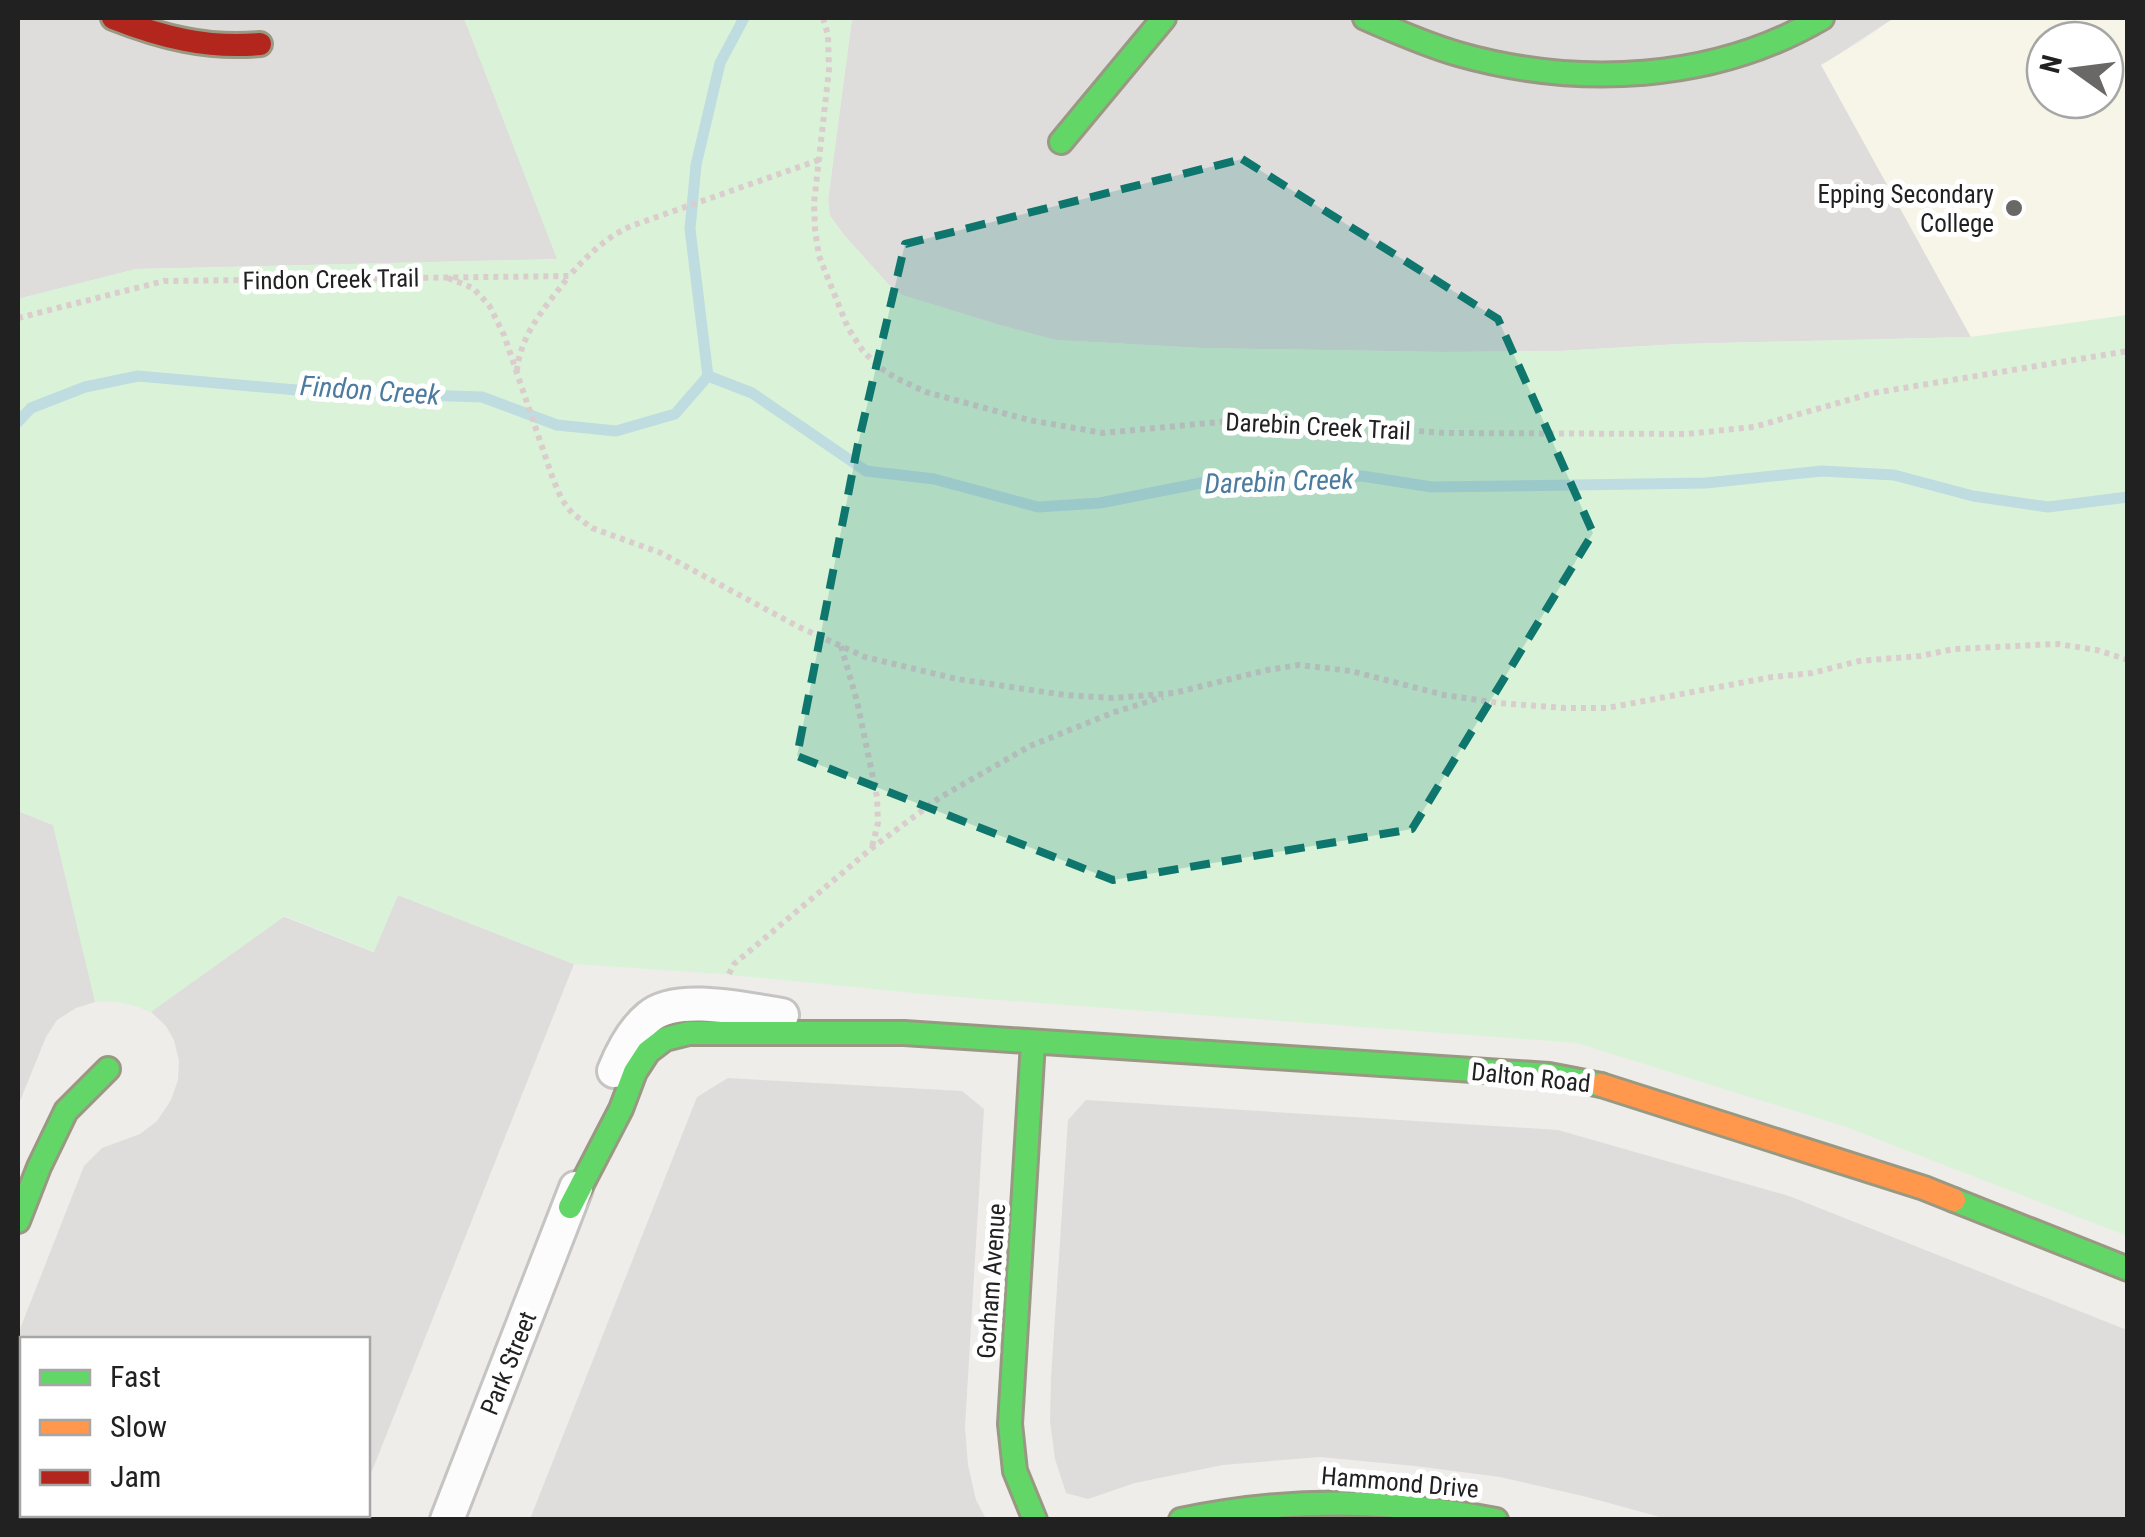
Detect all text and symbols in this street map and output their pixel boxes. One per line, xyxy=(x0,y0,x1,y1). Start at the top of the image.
north arrow xyxy=(2025,20,2125,120)
text: N xyxy=(2033,52,2069,76)
place label: Epping Secondary College xyxy=(1817,180,1994,238)
marker: Epping Secondary College xyxy=(2003,197,2025,219)
street label: Findon Creek Trail xyxy=(242,263,420,296)
water label: Findon Creek xyxy=(299,369,442,412)
street label: Darebin Creek Trail xyxy=(1225,407,1411,446)
water label: Darebin Creek xyxy=(1204,462,1355,501)
street label: Dalton Road xyxy=(1470,1057,1592,1098)
street label: Gorham Avenue xyxy=(972,1202,1011,1360)
street label: Park Street xyxy=(475,1307,542,1419)
legend xyxy=(20,1337,370,1517)
text: Fast xyxy=(110,1359,161,1394)
text: Slow xyxy=(110,1409,167,1444)
text: Jam xyxy=(110,1459,161,1494)
street label: Hammond Drive xyxy=(1320,1461,1480,1504)

